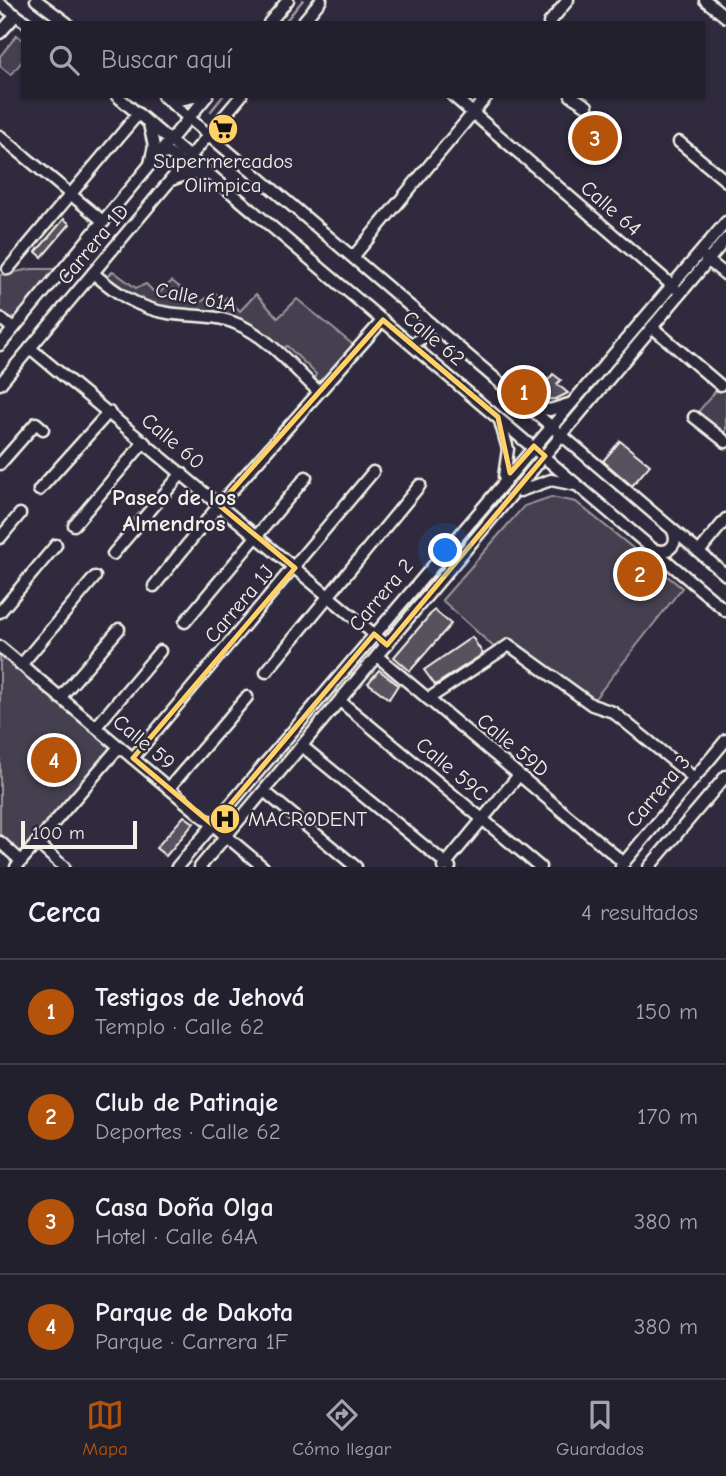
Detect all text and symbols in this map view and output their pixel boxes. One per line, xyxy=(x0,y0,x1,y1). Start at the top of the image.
search box xyxy=(21,21,705,98)
icon: search xyxy=(45,41,83,79)
text: Buscar aquí xyxy=(101,45,232,75)
supermarket icon: Supermercados Olimpica xyxy=(206,112,240,146)
pin: 3 xyxy=(572,112,618,164)
place label: Supermercados Olimpica xyxy=(153,149,293,197)
street label: Calle 64 xyxy=(576,175,646,241)
street label: Carrera 1D xyxy=(52,199,134,289)
street label: Calle 61A xyxy=(153,277,239,317)
street label: Calle 62 xyxy=(398,305,470,371)
pin: 1 xyxy=(501,366,547,418)
street label: Calle 60 xyxy=(137,408,209,474)
district label: Paseo de los Almendros xyxy=(112,484,236,537)
your location xyxy=(428,533,462,567)
pin: 2 xyxy=(617,548,663,600)
street label: Carrera 2 xyxy=(344,554,418,636)
street label: Carrera 1J xyxy=(200,560,278,648)
street label: Calle 59D xyxy=(472,708,554,782)
street label: Calle 59 xyxy=(108,709,180,775)
street label: Calle 59C xyxy=(411,732,493,806)
pin: 4 xyxy=(31,734,77,786)
street label: Carrera 3 xyxy=(621,750,695,832)
hospital icon: MACRODENT xyxy=(208,802,242,836)
place label: MACRODENT xyxy=(248,807,367,831)
scale bar xyxy=(21,818,136,850)
text: 100 m xyxy=(32,822,85,844)
text: Cerca xyxy=(28,895,101,930)
text: 4 resultados xyxy=(581,899,698,926)
text: Testigos de Jehová xyxy=(95,983,305,1013)
text: 1 xyxy=(46,998,56,1025)
text: 150 m xyxy=(636,998,698,1025)
text: Templo · Calle 62 xyxy=(95,1013,264,1040)
text: Club de Patinaje xyxy=(95,1088,278,1118)
text: 2 xyxy=(45,1103,57,1130)
text: 170 m xyxy=(637,1103,698,1130)
text: Deportes · Calle 62 xyxy=(95,1118,281,1145)
text: Casa Doña Olga xyxy=(95,1193,274,1223)
text: 3 xyxy=(45,1208,57,1235)
text: 380 m xyxy=(634,1208,698,1235)
text: Hotel · Calle 64A xyxy=(95,1223,258,1250)
text: Parque de Dakota xyxy=(95,1298,293,1328)
text: 4 xyxy=(46,1313,56,1340)
text: 380 m xyxy=(634,1313,698,1340)
text: Parque · Carrera 1F xyxy=(95,1328,288,1355)
tab: Mapa xyxy=(82,1396,128,1460)
tab: Cómo llegar xyxy=(292,1396,391,1460)
tab: Guardados xyxy=(556,1396,644,1460)

